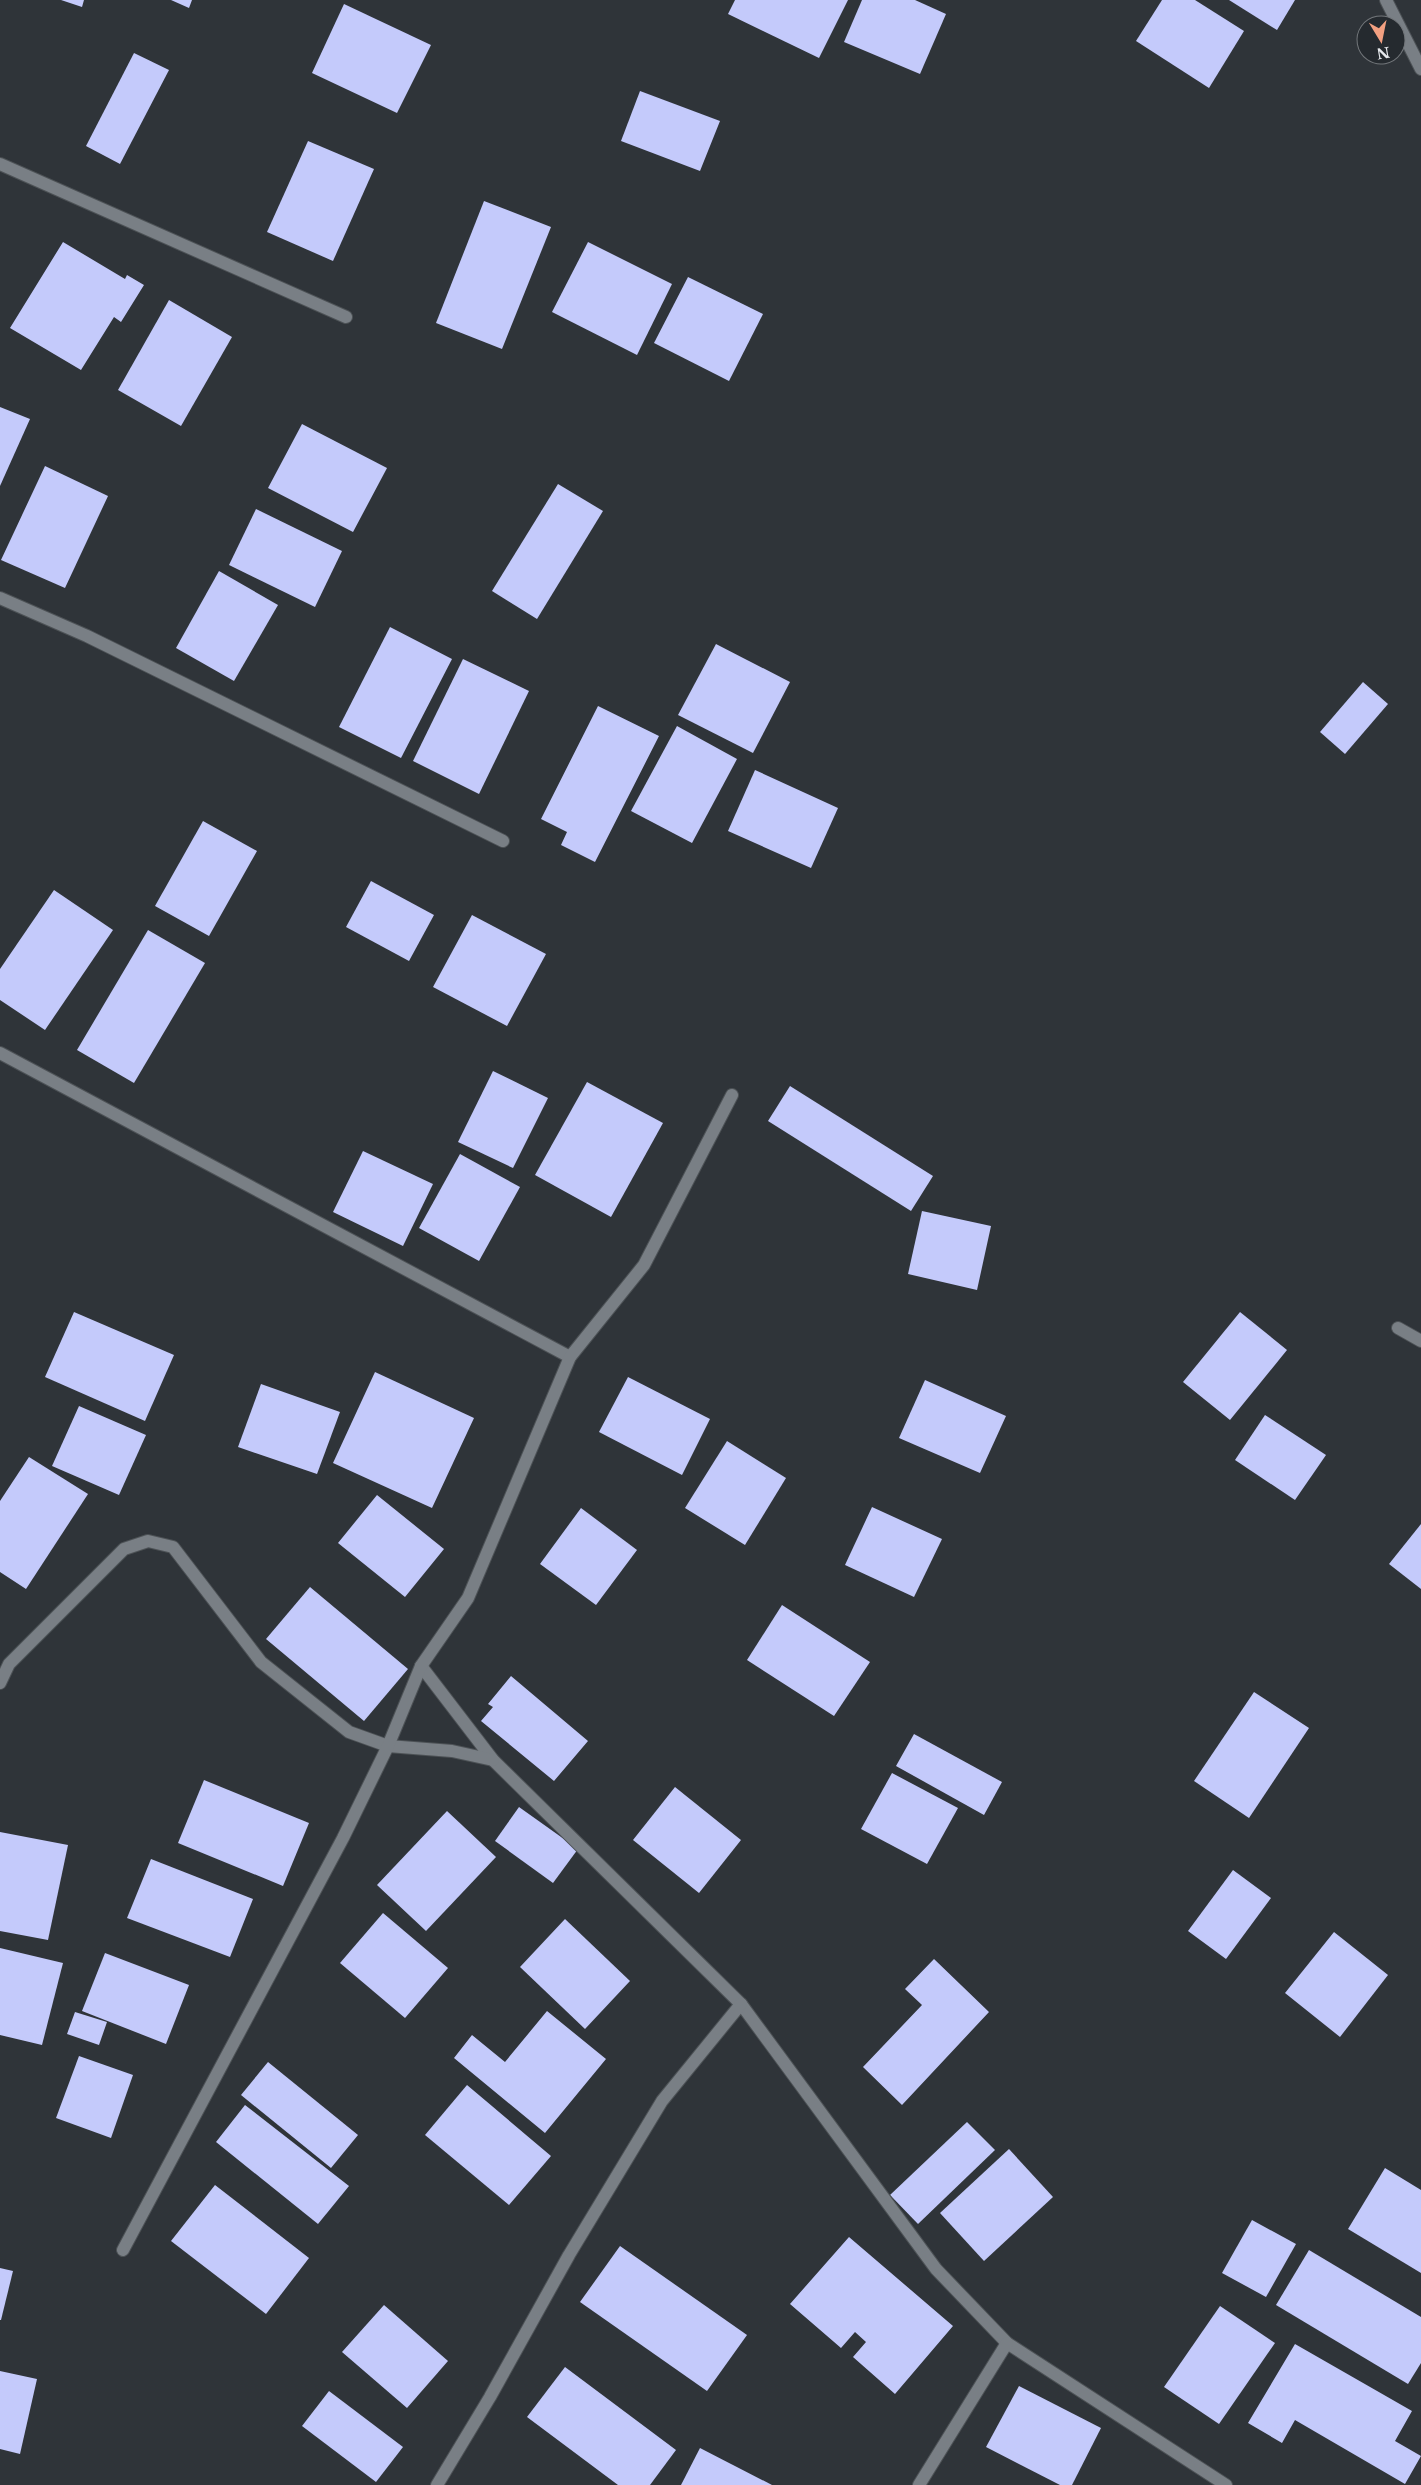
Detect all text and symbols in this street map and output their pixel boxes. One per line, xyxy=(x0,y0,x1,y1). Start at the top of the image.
north arrow xyxy=(1356,15,1406,65)
text: N xyxy=(1375,43,1391,63)

